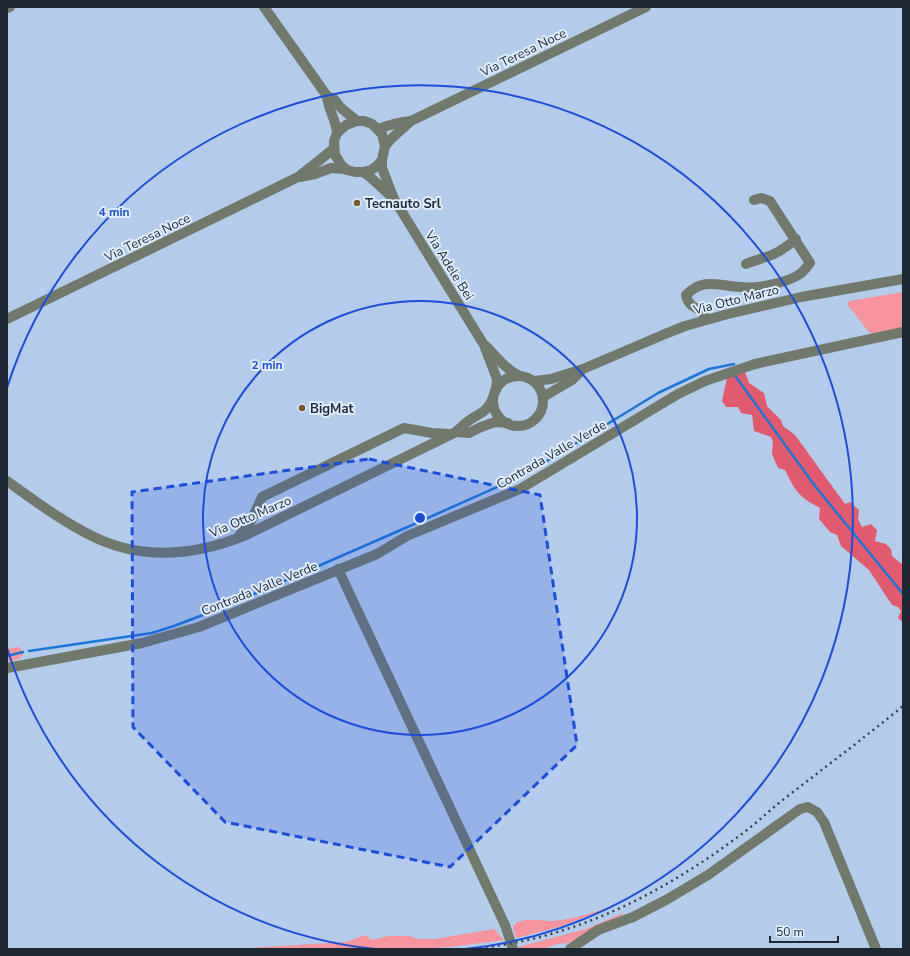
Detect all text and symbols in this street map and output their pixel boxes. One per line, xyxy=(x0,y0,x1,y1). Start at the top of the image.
street label: Via Teresa Noce xyxy=(477,24,570,82)
place label: Tecnauto Srl xyxy=(365,195,442,213)
marker: Tecnauto Srl xyxy=(352,198,362,208)
text: 4 min xyxy=(98,204,130,220)
street label: Via Teresa Noce xyxy=(101,209,194,267)
street label: Via Adele Bei xyxy=(420,226,478,304)
street label: Via Otto Marzo xyxy=(691,281,781,320)
text: 2 min xyxy=(251,357,283,373)
place label: BigMat xyxy=(310,400,355,418)
marker: BigMat xyxy=(297,403,307,413)
street label: Contrada Valle Verde xyxy=(493,416,610,494)
street label: Via Otto Marzo xyxy=(206,492,294,543)
centre of rings xyxy=(413,511,427,525)
street label: Contrada Valle Verde xyxy=(199,557,320,620)
scale bar xyxy=(770,918,838,944)
text: 50 m xyxy=(776,924,804,940)

